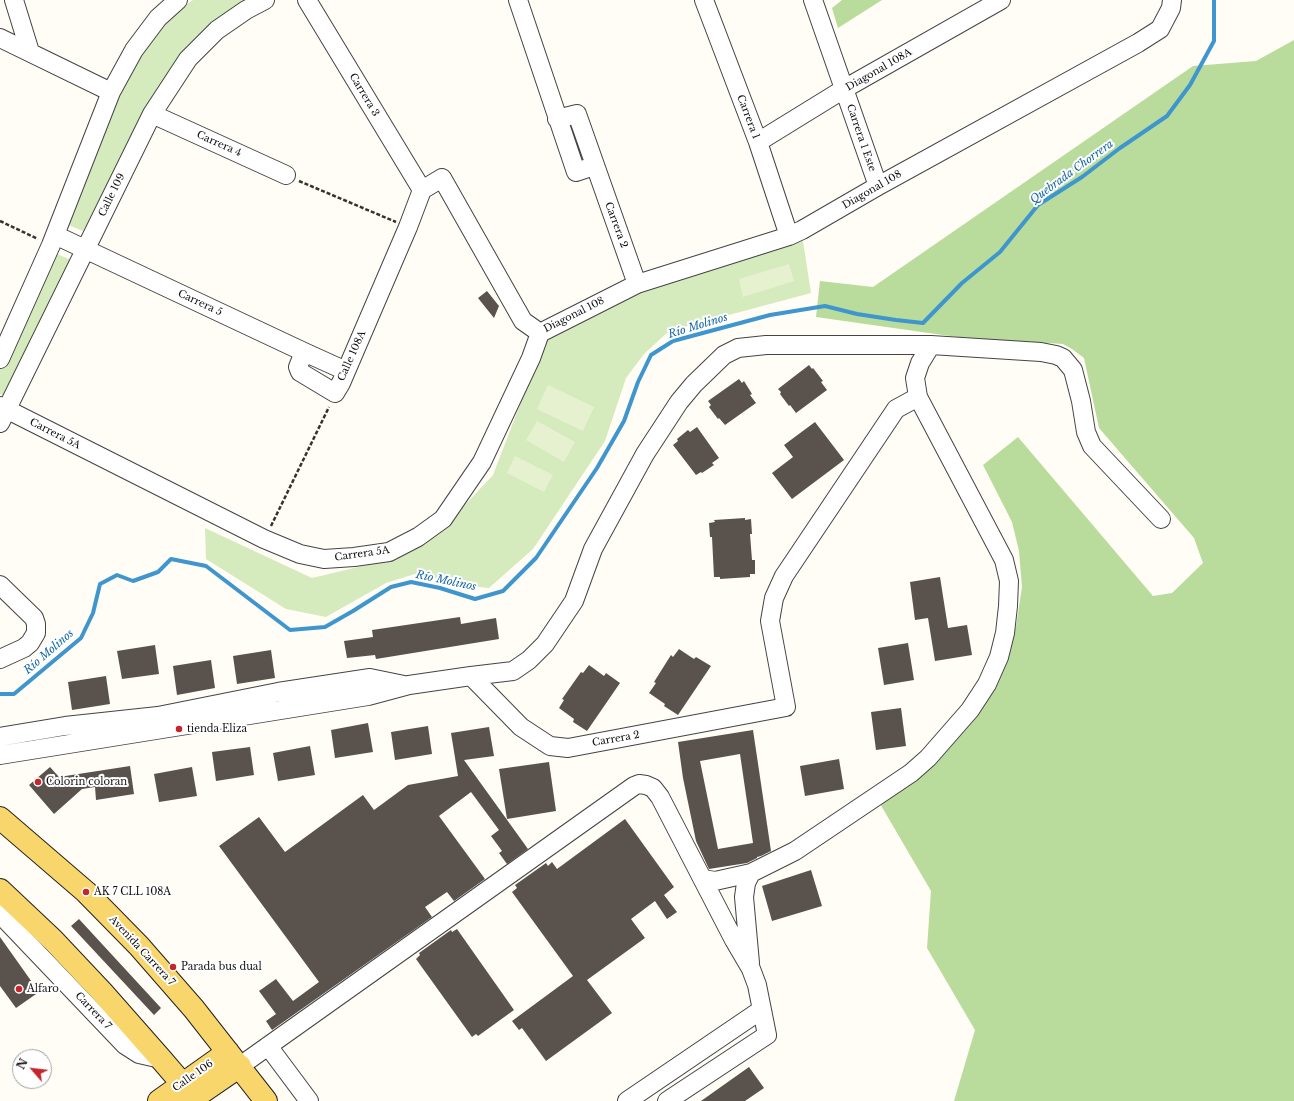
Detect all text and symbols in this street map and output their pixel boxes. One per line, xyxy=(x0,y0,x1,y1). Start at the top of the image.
street label: Diagonal 108A xyxy=(844,46,914,94)
street label: Carrera 3 xyxy=(346,71,382,119)
street label: Carrera 1 xyxy=(734,93,762,141)
street label: Carrera 1 Este xyxy=(844,103,878,173)
street label: Carrera 4 xyxy=(195,129,243,159)
water label: Quebrada Chorrera xyxy=(1028,137,1116,207)
street label: Diagonal 108 xyxy=(840,168,904,212)
street label: Calle 109 xyxy=(96,171,128,219)
street label: Carrera 2 xyxy=(602,200,630,250)
street label: Carrera 5 xyxy=(176,288,224,318)
street label: Diagonal 108 xyxy=(542,295,606,335)
water label: Río Molinos xyxy=(667,311,729,341)
street label: Calle 108A xyxy=(336,329,368,383)
street label: Carrera 5A xyxy=(28,416,82,452)
street label: Carrera 5A xyxy=(334,544,390,564)
water label: Río Molinos xyxy=(415,568,477,594)
water label: Río Molinos xyxy=(21,627,77,677)
place label: tienda Eliza xyxy=(187,723,247,735)
marker: tienda Eliza xyxy=(174,724,184,734)
street label: Carrera 2 xyxy=(591,729,641,749)
place label: Colorin coloran xyxy=(46,776,127,788)
marker: Colorin coloran xyxy=(33,777,43,787)
place label: AK 7 CLL 108A xyxy=(94,886,171,898)
marker: AK 7 CLL 108A xyxy=(81,887,91,897)
street label: Avenida Carrera 7 xyxy=(107,914,177,988)
place label: Parada bus dual xyxy=(181,961,262,973)
marker: Parada bus dual xyxy=(168,962,178,972)
place label: Alfaro xyxy=(27,983,59,995)
marker: Alfaro xyxy=(14,984,24,994)
street label: Carrera 7 xyxy=(72,990,114,1032)
north arrow xyxy=(12,1049,52,1089)
text: N xyxy=(14,1056,31,1072)
street label: Calle 106 xyxy=(170,1058,216,1094)

